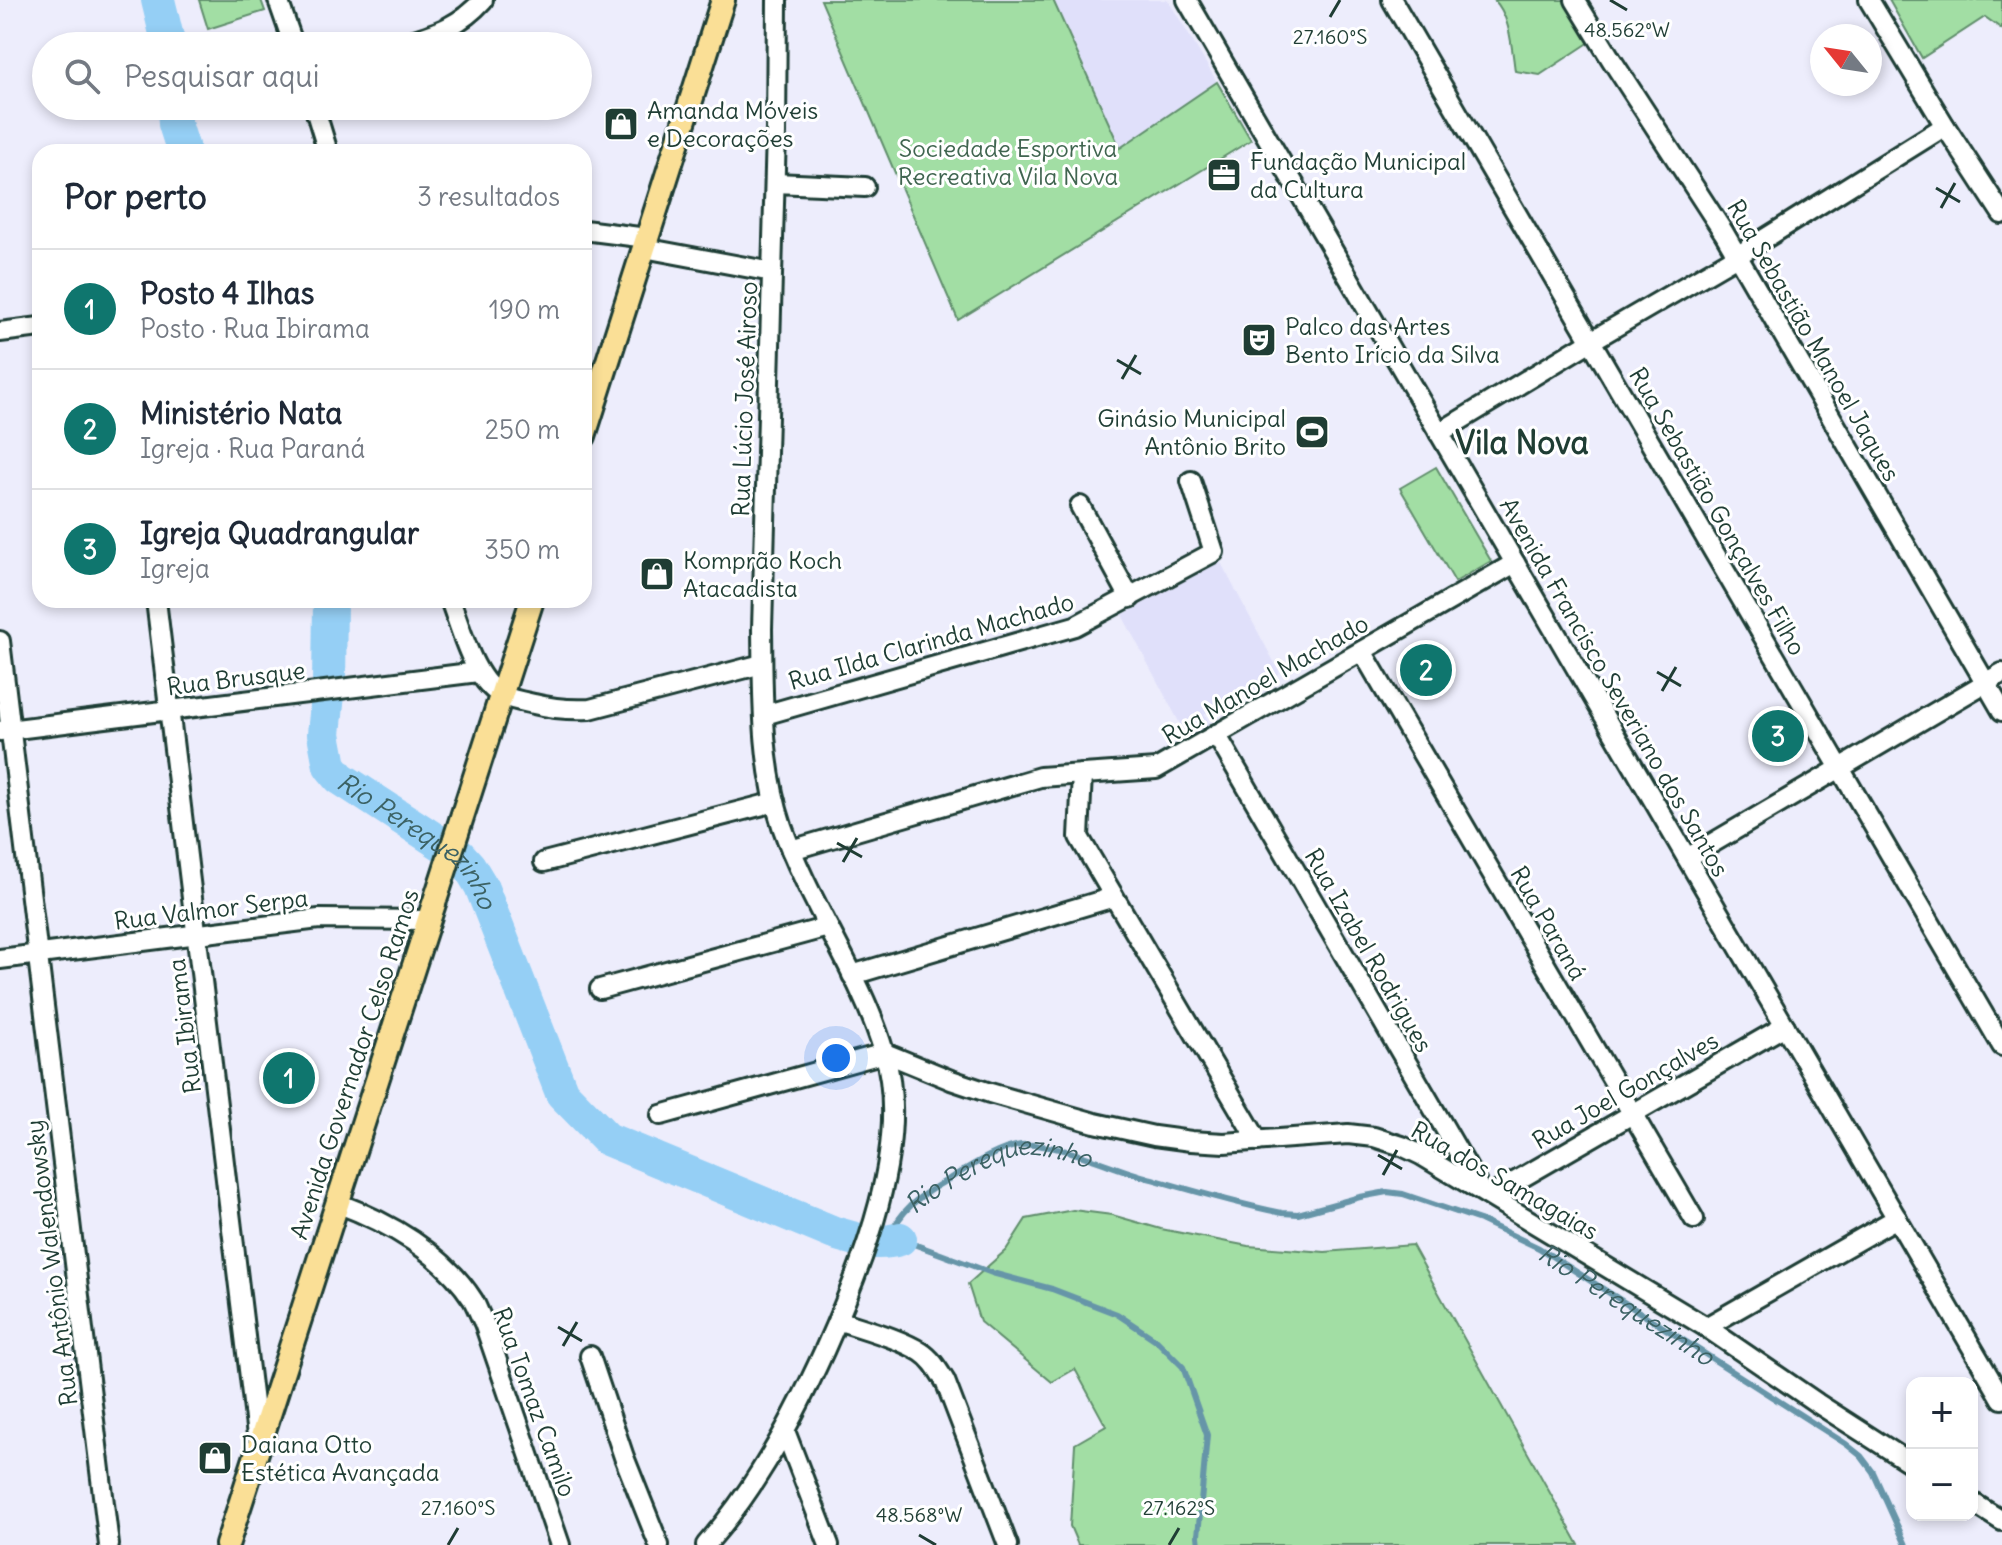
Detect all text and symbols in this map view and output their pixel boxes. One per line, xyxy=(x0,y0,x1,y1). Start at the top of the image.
text: 48.562°W xyxy=(1584,17,1670,42)
text: 27.160°S xyxy=(1293,24,1367,49)
north arrow xyxy=(1810,24,1882,96)
search box xyxy=(32,32,592,120)
icon: search xyxy=(60,54,104,98)
text: Pesquisar aqui xyxy=(124,57,320,95)
place label: Amanda Móveis e Decorações xyxy=(647,95,818,153)
shop icon: Amanda Móveis e Decorações xyxy=(602,105,640,143)
park label: Sociedade Esportiva Recreativa Vila Nova xyxy=(898,133,1118,191)
place label: Fundação Municipal da Cultura xyxy=(1250,146,1466,204)
office icon: Fundação Municipal da Cultura xyxy=(1205,156,1243,194)
text: Por perto xyxy=(64,175,207,218)
text: 3 resultados xyxy=(417,180,560,213)
street label: Rua Sebastião Manoel Jaques xyxy=(1721,194,1907,486)
text: Posto 4 Ilhas xyxy=(140,274,314,312)
street label: Rua Lúcio José Airoso xyxy=(725,281,763,517)
text: 1 xyxy=(85,293,95,326)
text: 190 m xyxy=(489,293,560,326)
place label: Palco das Artes Bento Irício da Silva xyxy=(1285,311,1500,369)
text: Posto · Rua Ibirama xyxy=(140,312,370,345)
theatre icon: Palco das Artes Bento Irício da Silva xyxy=(1240,321,1278,359)
street label: Rua Sebastião Gonçalves Filho xyxy=(1623,362,1813,660)
text: Ministério Nata xyxy=(140,394,342,432)
place label: Ginásio Municipal Antônio Brito xyxy=(1097,403,1286,461)
text: 2 xyxy=(83,413,97,446)
text: 250 m xyxy=(485,413,560,446)
sports icon: Ginásio Municipal Antônio Brito xyxy=(1293,413,1331,451)
district label: Vila Nova xyxy=(1455,422,1589,463)
text: Igreja · Rua Paraná xyxy=(140,432,365,465)
street label: Avenida Francisco Severiano dos Santos xyxy=(1494,492,1736,882)
text: Igreja Quadrangular xyxy=(140,514,419,552)
text: 3 xyxy=(83,533,97,566)
text: 350 m xyxy=(484,533,560,566)
place label: Komprão Koch Atacadista xyxy=(683,545,842,603)
text: Igreja xyxy=(140,552,210,585)
shop icon: Komprão Koch Atacadista xyxy=(638,555,676,593)
street label: Rua Ilda Clarinda Machado xyxy=(785,586,1077,696)
street label: Rua Manoel Machado xyxy=(1157,608,1373,750)
pin: 2 xyxy=(1400,640,1452,700)
street label: Rua Brusque xyxy=(165,655,307,701)
pin: 3 xyxy=(1752,706,1804,766)
water label: Rio Perequezinho xyxy=(331,764,505,914)
street label: Rua Izabel Rodrigues xyxy=(1298,843,1440,1057)
street label: Rua Paraná xyxy=(1504,861,1594,985)
street label: Rua Valmor Serpa xyxy=(112,882,310,936)
street label: Avenida Governador Celso Ramos xyxy=(283,885,425,1243)
street label: Rua Ibirama xyxy=(161,957,207,1095)
street label: Rua Joel Gonçalves xyxy=(1527,1025,1723,1155)
your location xyxy=(816,1038,856,1078)
pin: 1 xyxy=(263,1048,315,1108)
street label: Rua dos Samagaias xyxy=(1406,1114,1604,1246)
street label: Rua Antônio Walendowsky xyxy=(19,1118,83,1408)
water label: Rio Perequezinho xyxy=(897,1128,1098,1220)
water label: Rio Perequezinho xyxy=(1533,1236,1722,1373)
street label: Rua Tomaz Camilo xyxy=(487,1303,583,1501)
map controls xyxy=(1906,1377,1978,1521)
button: + xyxy=(1906,1377,1978,1449)
place label: Daiana Otto Estética Avançada xyxy=(241,1429,440,1487)
shop icon: Daiana Otto Estética Avançada xyxy=(196,1439,234,1477)
button: − xyxy=(1906,1449,1978,1521)
text: 27.160°S xyxy=(421,1495,495,1520)
text: 27.162°S xyxy=(1143,1495,1215,1520)
text: 48.568°W xyxy=(876,1502,962,1527)

